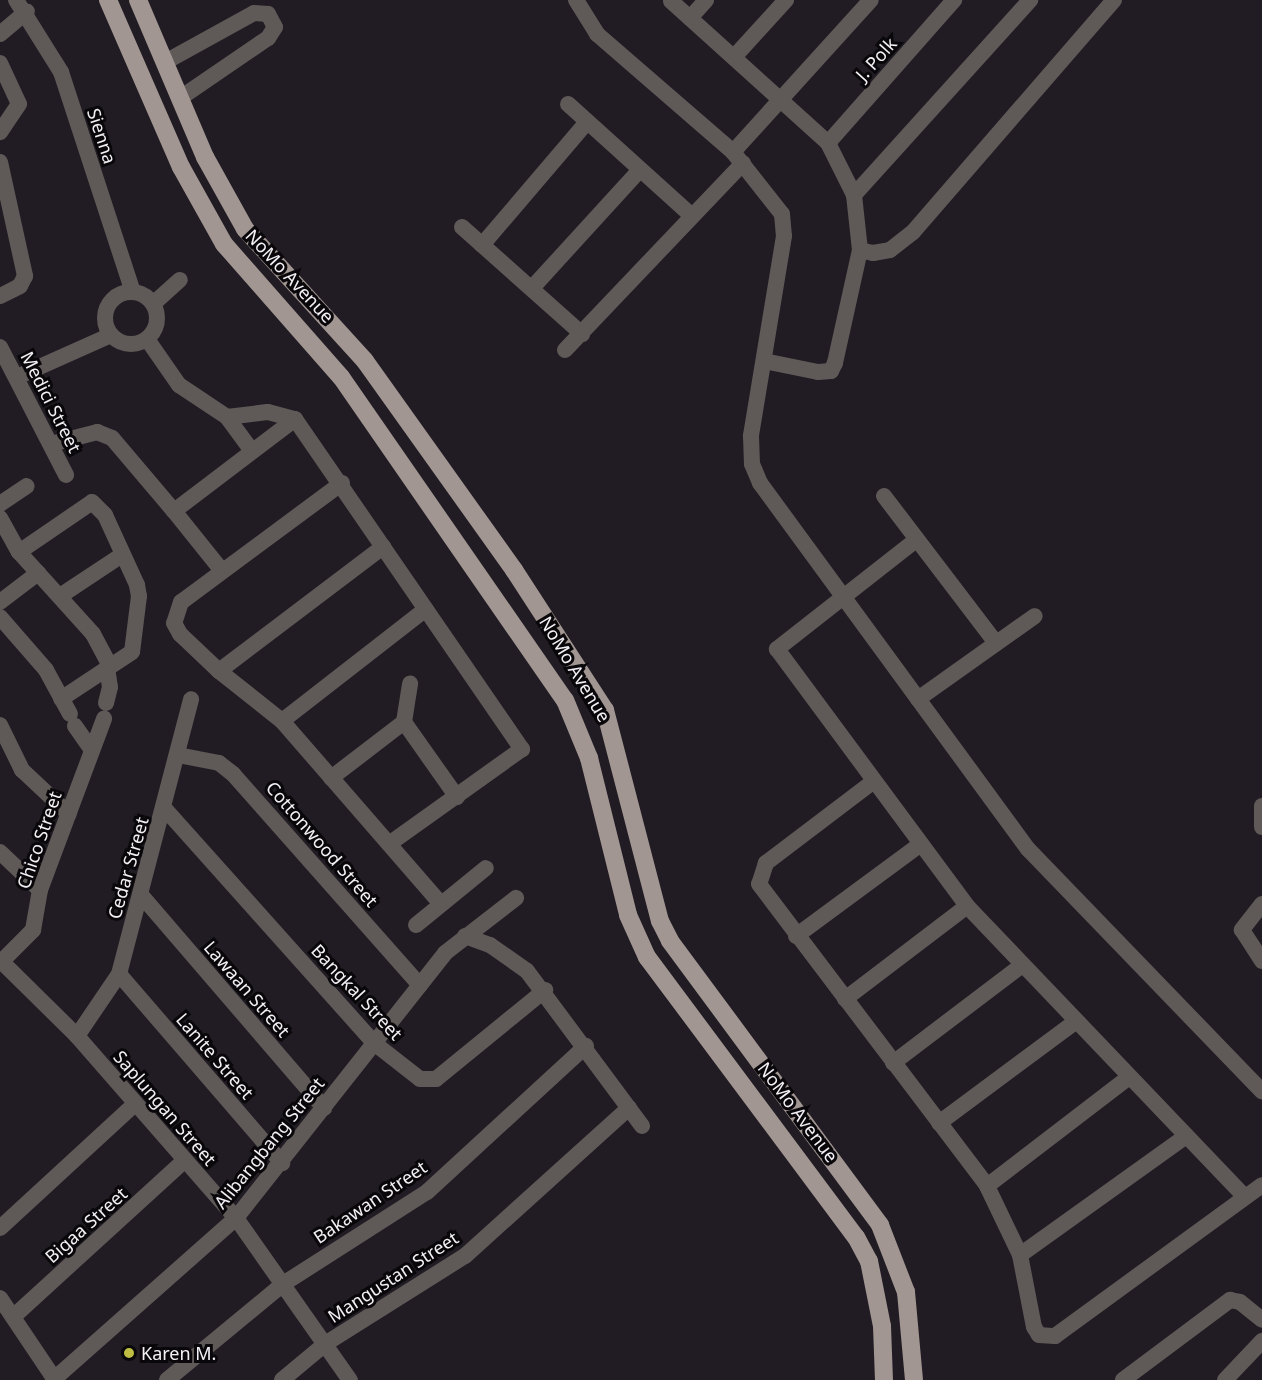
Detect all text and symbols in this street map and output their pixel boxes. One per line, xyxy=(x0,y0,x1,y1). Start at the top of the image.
street label: J. Polk xyxy=(851,33,901,85)
street label: Sienna xyxy=(83,106,121,166)
street label: NoMo Avenue xyxy=(241,225,339,327)
street label: Medici Street xyxy=(16,348,86,456)
street label: NoMo Avenue xyxy=(535,612,615,726)
street label: Cottonwood Street xyxy=(262,777,382,911)
street label: Chico Street xyxy=(12,788,66,892)
street label: Cedar Street xyxy=(103,815,153,921)
street label: Lawaan Street xyxy=(200,937,294,1041)
street label: Bangkal Street xyxy=(307,940,407,1044)
street label: Lanite Street xyxy=(172,1009,258,1103)
street label: Saplungan Street xyxy=(109,1046,221,1170)
street label: NoMo Avenue xyxy=(753,1058,843,1166)
street label: Alibangbang Street xyxy=(209,1073,329,1213)
street label: Bakawan Street xyxy=(309,1156,431,1248)
street label: Bigaa Street xyxy=(41,1183,131,1267)
street label: Mangustan Street xyxy=(324,1227,462,1327)
place label: Karen M. xyxy=(141,1342,216,1364)
marker: Karen M. xyxy=(122,1346,136,1360)

